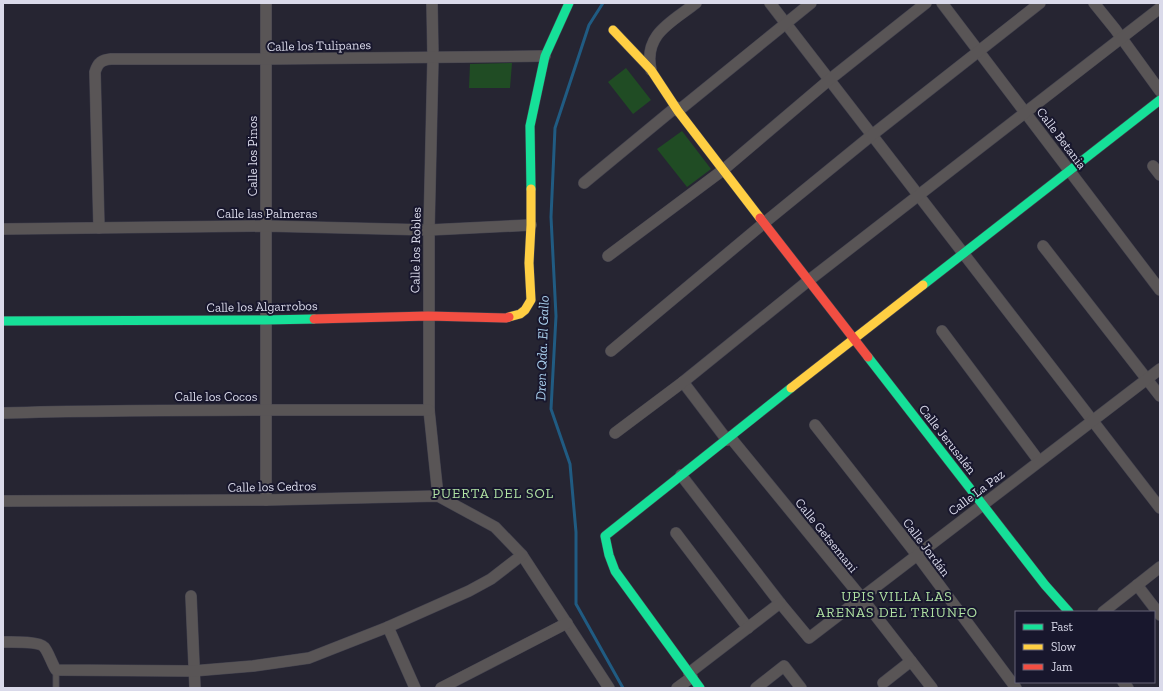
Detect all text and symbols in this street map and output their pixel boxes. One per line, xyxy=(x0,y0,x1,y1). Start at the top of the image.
street label: Calle los Tulipanes xyxy=(267,37,372,54)
street label: Calle Betania xyxy=(1034,105,1090,173)
street label: Calle los Pinos xyxy=(245,116,260,196)
street label: Calle las Palmeras xyxy=(217,206,318,221)
street label: Calle los Robles xyxy=(407,207,424,293)
water label: Dren Qda. El Gallo xyxy=(532,295,553,401)
street label: Calle los Algarrobos xyxy=(206,298,318,315)
street label: Calle los Cocos xyxy=(175,389,258,404)
street label: Calle Jerusalén xyxy=(916,402,980,477)
street label: Calle La Paz xyxy=(945,466,1007,518)
street label: Calle los Cedros xyxy=(227,478,317,495)
district label: PUERTA DEL SOL xyxy=(432,485,554,502)
street label: Calle Getsemani xyxy=(792,495,861,576)
street label: Calle Jordán xyxy=(900,515,954,580)
district label: UPIS VILLA LAS ARENAS DEL TRIUNFO xyxy=(816,588,978,621)
legend xyxy=(1015,611,1155,683)
text: Fast xyxy=(1051,620,1074,634)
text: Slow xyxy=(1051,640,1077,654)
text: Jam xyxy=(1051,660,1073,674)

